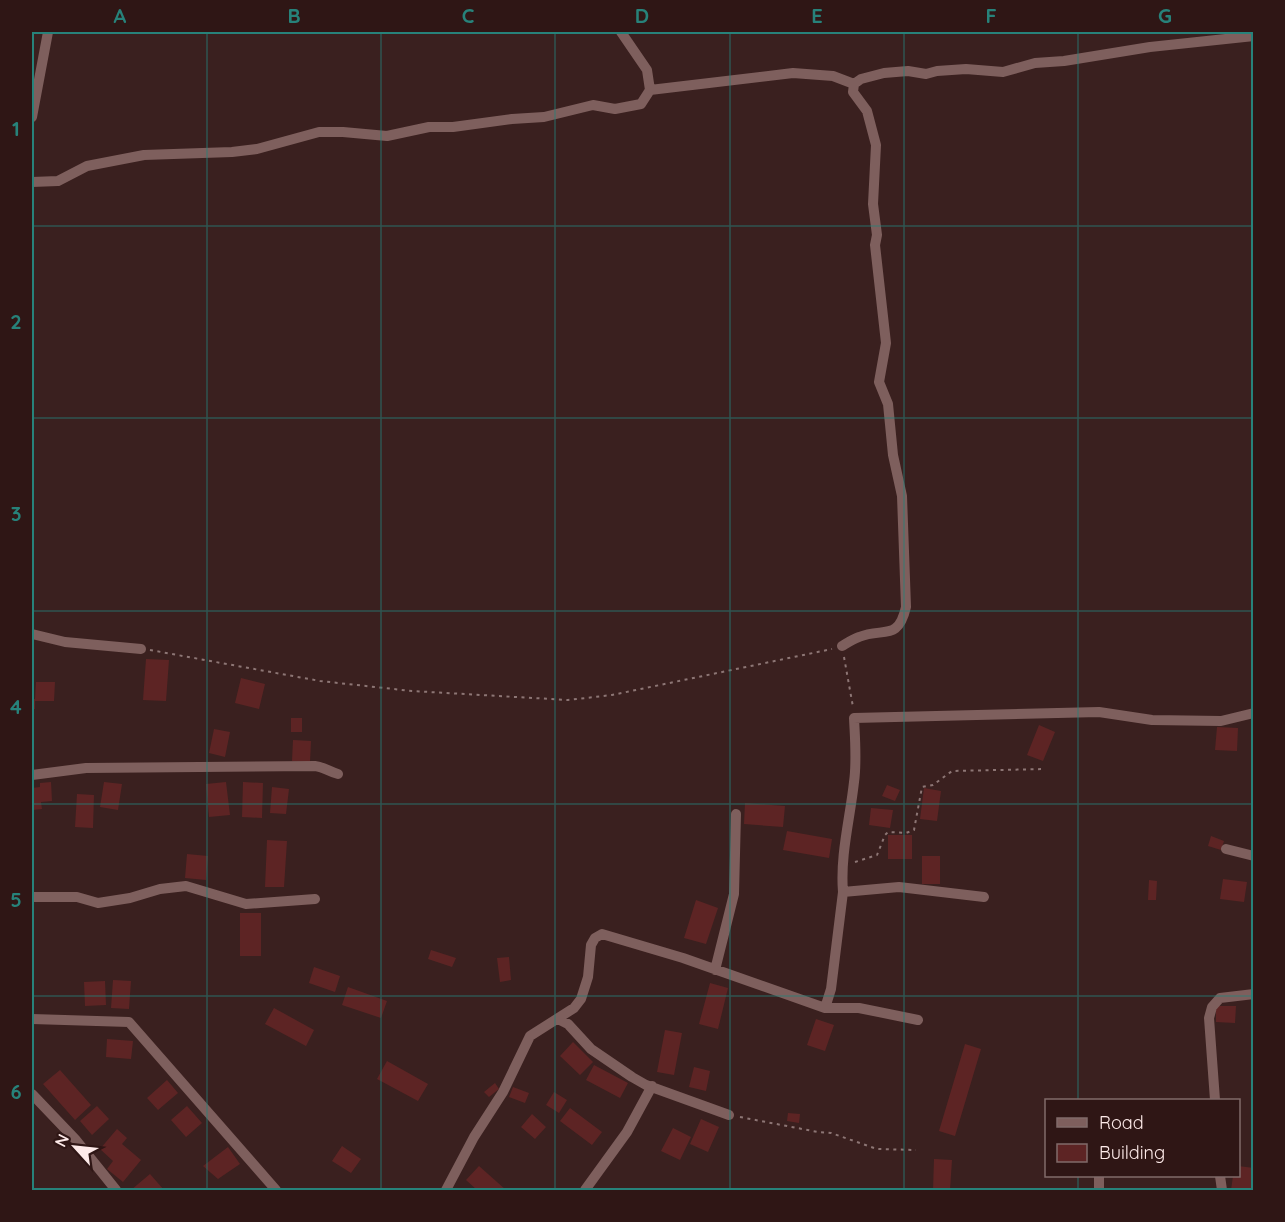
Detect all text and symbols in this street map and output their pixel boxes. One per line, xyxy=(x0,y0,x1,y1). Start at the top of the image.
text: A xyxy=(114,3,127,28)
text: B xyxy=(287,3,301,28)
text: C xyxy=(462,3,475,28)
text: D xyxy=(635,3,649,28)
text: E xyxy=(811,3,823,28)
text: F xyxy=(985,3,997,28)
text: G xyxy=(1158,3,1172,28)
text: 1 xyxy=(12,116,20,141)
text: 2 xyxy=(10,309,22,334)
text: 3 xyxy=(11,501,21,526)
text: 4 xyxy=(10,694,22,719)
text: 5 xyxy=(10,887,22,912)
text: 6 xyxy=(10,1079,22,1104)
legend xyxy=(1045,1099,1240,1177)
text: Road xyxy=(1099,1111,1144,1134)
north arrow xyxy=(45,1117,105,1177)
text: N xyxy=(50,1130,73,1150)
text: Building xyxy=(1099,1141,1165,1164)

